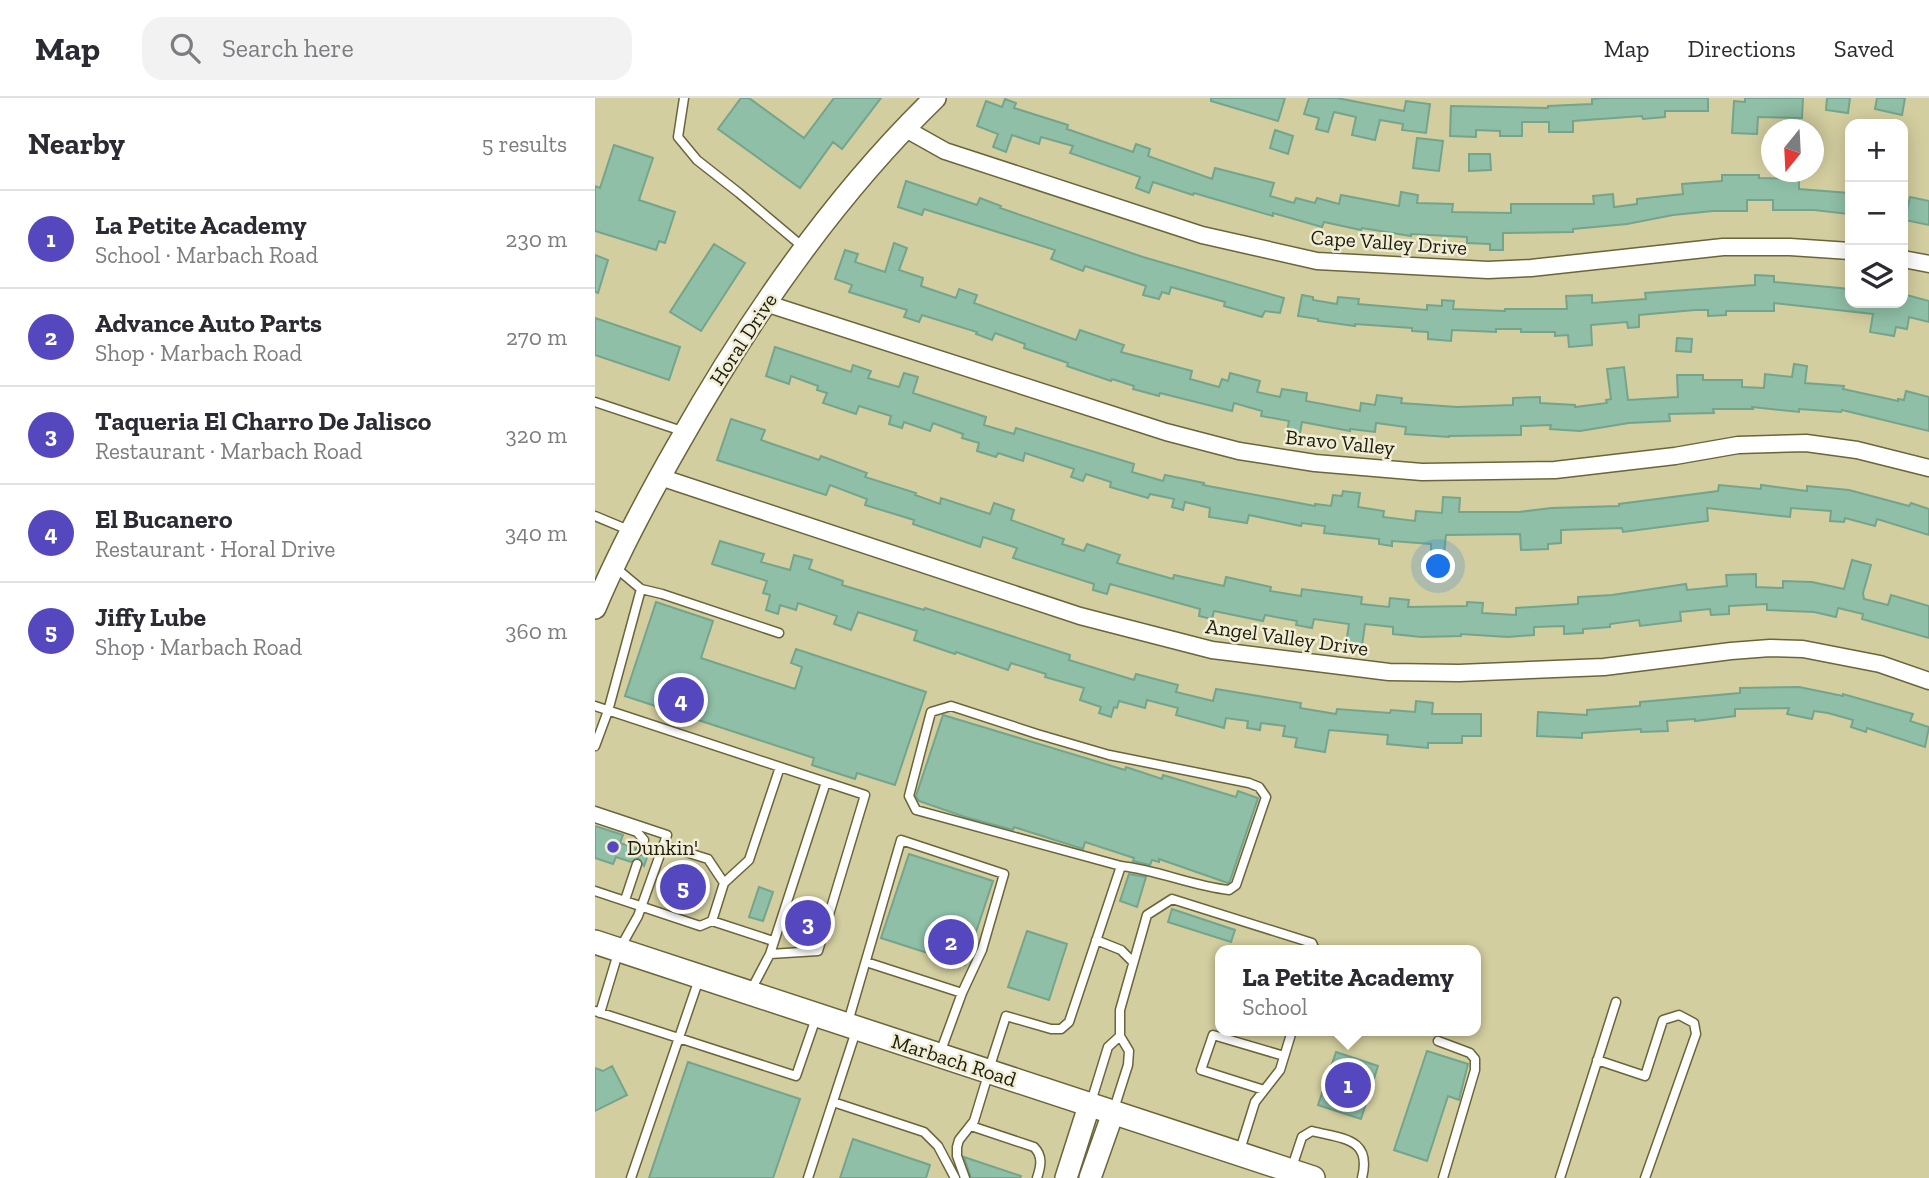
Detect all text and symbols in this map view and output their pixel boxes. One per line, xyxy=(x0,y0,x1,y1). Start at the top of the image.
search box xyxy=(142,17,632,80)
text: Map xyxy=(35,29,100,68)
icon: search xyxy=(166,29,204,67)
text: Search here xyxy=(222,32,354,64)
text: Map xyxy=(1604,34,1650,63)
text: Directions xyxy=(1688,34,1796,63)
text: Saved xyxy=(1834,34,1894,63)
north arrow xyxy=(1761,119,1824,182)
map controls xyxy=(1845,119,1908,308)
button: + xyxy=(1845,119,1908,182)
text: Nearby xyxy=(28,126,125,162)
text: 5 results xyxy=(482,130,567,158)
button: − xyxy=(1845,182,1908,245)
text: La Petite Academy xyxy=(95,209,307,241)
street label: Cape Valley Drive xyxy=(1310,224,1468,260)
text: 1 xyxy=(46,225,56,253)
text: 230 m xyxy=(506,225,567,253)
text: School · Marbach Road xyxy=(95,241,318,269)
button: layers xyxy=(1845,245,1908,308)
street label: Horal Drive xyxy=(704,288,782,390)
text: Advance Auto Parts xyxy=(95,307,322,339)
text: 2 xyxy=(45,323,57,351)
text: 270 m xyxy=(506,323,567,351)
text: Shop · Marbach Road xyxy=(95,339,302,367)
text: Taqueria El Charro De Jalisco xyxy=(95,405,431,437)
text: 3 xyxy=(45,421,57,449)
text: 320 m xyxy=(506,421,567,449)
street label: Bravo Valley xyxy=(1284,424,1396,460)
text: Restaurant · Marbach Road xyxy=(95,437,362,465)
text: El Bucanero xyxy=(95,503,233,535)
text: 4 xyxy=(44,519,58,547)
text: 340 m xyxy=(505,519,567,547)
text: Restaurant · Horal Drive xyxy=(95,535,335,563)
your location xyxy=(1421,549,1455,583)
text: Jiffy Lube xyxy=(95,601,206,633)
street label: Angel Valley Drive xyxy=(1204,613,1370,661)
text: 5 xyxy=(45,617,57,645)
text: 360 m xyxy=(505,617,567,645)
text: Shop · Marbach Road xyxy=(95,633,302,661)
pin: 4 xyxy=(658,674,704,726)
place label: Dunkin' xyxy=(627,835,698,860)
marker: Dunkin' xyxy=(605,839,621,855)
pin: 5 xyxy=(660,861,706,913)
pin: 3 xyxy=(785,897,831,949)
pin: 2 xyxy=(928,916,974,968)
popup xyxy=(1215,945,1481,1036)
text: La Petite Academy xyxy=(1242,961,1454,993)
text: School xyxy=(1242,993,1308,1021)
street label: Marbach Road xyxy=(888,1028,1020,1092)
pin: 1 xyxy=(1325,1059,1371,1111)

